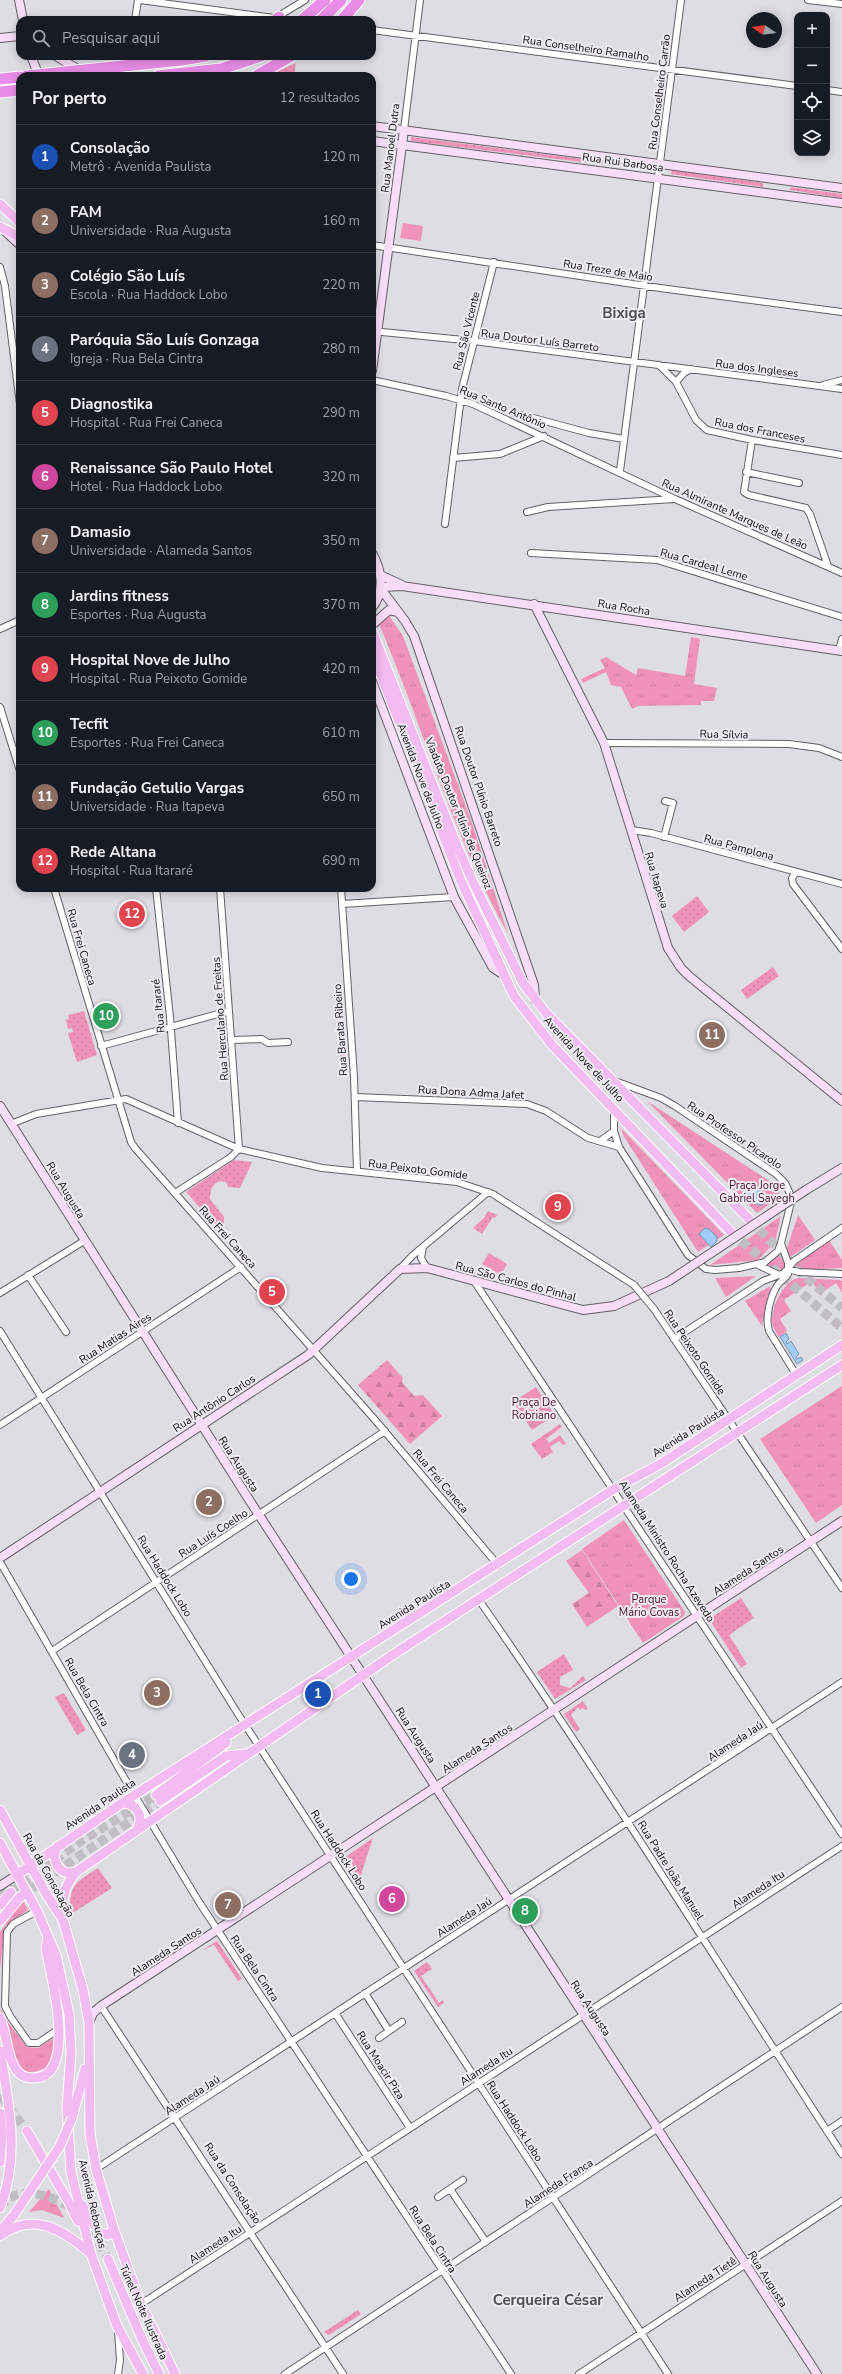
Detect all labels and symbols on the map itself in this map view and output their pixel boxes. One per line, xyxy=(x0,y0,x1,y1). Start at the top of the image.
north arrow xyxy=(746,12,782,48)
street label: Rua Conselheiro Ramalho xyxy=(522,32,650,65)
street label: Rua Conselheiro Carrão xyxy=(645,33,674,151)
street label: Rua Manoel Dutra xyxy=(378,103,403,193)
street label: Rua Rui Barbosa xyxy=(581,149,665,176)
street label: Rua Treze de Maio xyxy=(562,256,654,285)
street label: Rua São Vicente xyxy=(449,290,484,372)
district label: Bixiga xyxy=(602,303,646,323)
street label: Rua Doutor Luís Barreto xyxy=(480,326,600,355)
street label: Rua dos Ingleses xyxy=(714,356,799,381)
street label: Rua Santo Antônio xyxy=(457,382,548,433)
street label: Rua dos Franceses xyxy=(713,414,806,447)
street label: Rua Almirante Marques de Leão xyxy=(659,475,810,554)
street label: Rua Cardeal Leme xyxy=(658,545,749,584)
street label: Rua Rocha xyxy=(597,596,651,619)
street label: Avenida Nove de Julho xyxy=(393,721,448,831)
street label: Rua Doutor Plínio Barreto xyxy=(451,724,506,848)
street label: Rua Sílvia xyxy=(699,727,749,742)
street label: Viaduto Doutor Plínio de Queiroz xyxy=(421,734,496,891)
street label: Rua Pamplona xyxy=(702,831,776,864)
street label: Rua Itapeva xyxy=(641,850,672,910)
pin: 12 xyxy=(119,899,145,929)
street label: Rua Frei Caneca xyxy=(63,907,100,987)
street label: Rua Herculano de Freitas xyxy=(209,957,232,1081)
street label: Rua Itararé xyxy=(148,978,169,1034)
street label: Rua Barata Ribeiro xyxy=(330,983,351,1077)
pin: 10 xyxy=(93,1001,119,1031)
street label: Avenida Nove de Julho xyxy=(540,1013,627,1105)
pin: 11 xyxy=(699,1020,725,1050)
street label: Rua Dona Adma Jafet xyxy=(417,1082,525,1103)
street label: Rua Professor Picarolo xyxy=(684,1098,785,1173)
street label: Rua Peixoto Gomide xyxy=(367,1156,469,1183)
street label: Rua Augusta xyxy=(43,1159,89,1222)
park label: Praça Jorge Gabriel Sayegh xyxy=(719,1178,795,1206)
pin: 9 xyxy=(545,1192,571,1222)
street label: Rua Frei Caneca xyxy=(196,1203,260,1272)
street label: Rua São Carlos do Pinhal xyxy=(454,1258,579,1305)
pin: 5 xyxy=(259,1277,285,1307)
street label: Rua Peixoto Gomide xyxy=(660,1307,729,1398)
street label: Rua Matias Aires xyxy=(76,1309,154,1367)
street label: Rua Antônio Carlos xyxy=(170,1371,258,1436)
park label: Praça De Robriano xyxy=(512,1395,556,1423)
street label: Avenida Paulista xyxy=(649,1404,727,1461)
street label: Rua Augusta xyxy=(215,1433,262,1495)
street label: Rua Frei Caneca xyxy=(409,1446,472,1517)
street label: Alameda Ministro Rocha Azevedo xyxy=(615,1477,718,1625)
pin: 2 xyxy=(196,1487,222,1517)
street label: Rua Luís Coelho xyxy=(176,1505,251,1561)
street label: Rua Haddock Lobo xyxy=(133,1533,196,1620)
street label: Alameda Santos xyxy=(710,1542,787,1599)
your location xyxy=(341,1569,361,1589)
street label: Avenida Paulista xyxy=(375,1576,453,1633)
park label: Parque Mário Covas xyxy=(619,1592,679,1620)
street label: Rua Bela Cintra xyxy=(61,1655,112,1730)
pin: 3 xyxy=(144,1678,170,1708)
pin: 1 xyxy=(305,1679,331,1709)
street label: Rua Augusta xyxy=(392,1704,439,1766)
street label: Alameda Jaú xyxy=(705,1718,766,1765)
street label: Alameda Santos xyxy=(439,1720,516,1777)
pin: 4 xyxy=(119,1740,145,1770)
street label: Avenida Paulista xyxy=(62,1775,139,1834)
street label: Rua Haddock Lobo xyxy=(307,1807,370,1893)
street label: Rua Padre João Manuel xyxy=(634,1818,708,1924)
street label: Rua da Consolação xyxy=(19,1830,78,1920)
street label: Alameda Itu xyxy=(729,1867,788,1912)
pin: 6 xyxy=(379,1884,405,1914)
pin: 7 xyxy=(215,1890,241,1920)
street label: Alameda Jaú xyxy=(434,1894,495,1941)
pin: 8 xyxy=(512,1896,538,1926)
street label: Alameda Santos xyxy=(128,1923,205,1980)
street label: Rua Bela Cintra xyxy=(227,1932,282,2005)
street label: Rua Augusta xyxy=(567,1977,614,2039)
street label: Rua Moacir Piza xyxy=(353,2028,408,2102)
street label: Alameda Itu xyxy=(457,2044,516,2089)
street label: Alameda Jaú xyxy=(162,2072,223,2119)
street label: Rua Haddock Lobo xyxy=(483,2078,546,2164)
street label: Rua da Consolação xyxy=(201,2140,265,2227)
street label: Alameda Franca xyxy=(521,2155,596,2212)
street label: Avenida Rebouças xyxy=(75,2158,110,2250)
street label: Rua Bela Cintra xyxy=(405,2203,460,2276)
street label: Alameda Itu xyxy=(186,2222,245,2267)
street label: Rua Augusta xyxy=(744,2248,791,2310)
street label: Alameda Tietê xyxy=(671,2253,740,2305)
street label: Túnel Noite Ilustrada xyxy=(116,2262,171,2362)
district label: Cerqueira César xyxy=(493,2290,603,2310)

